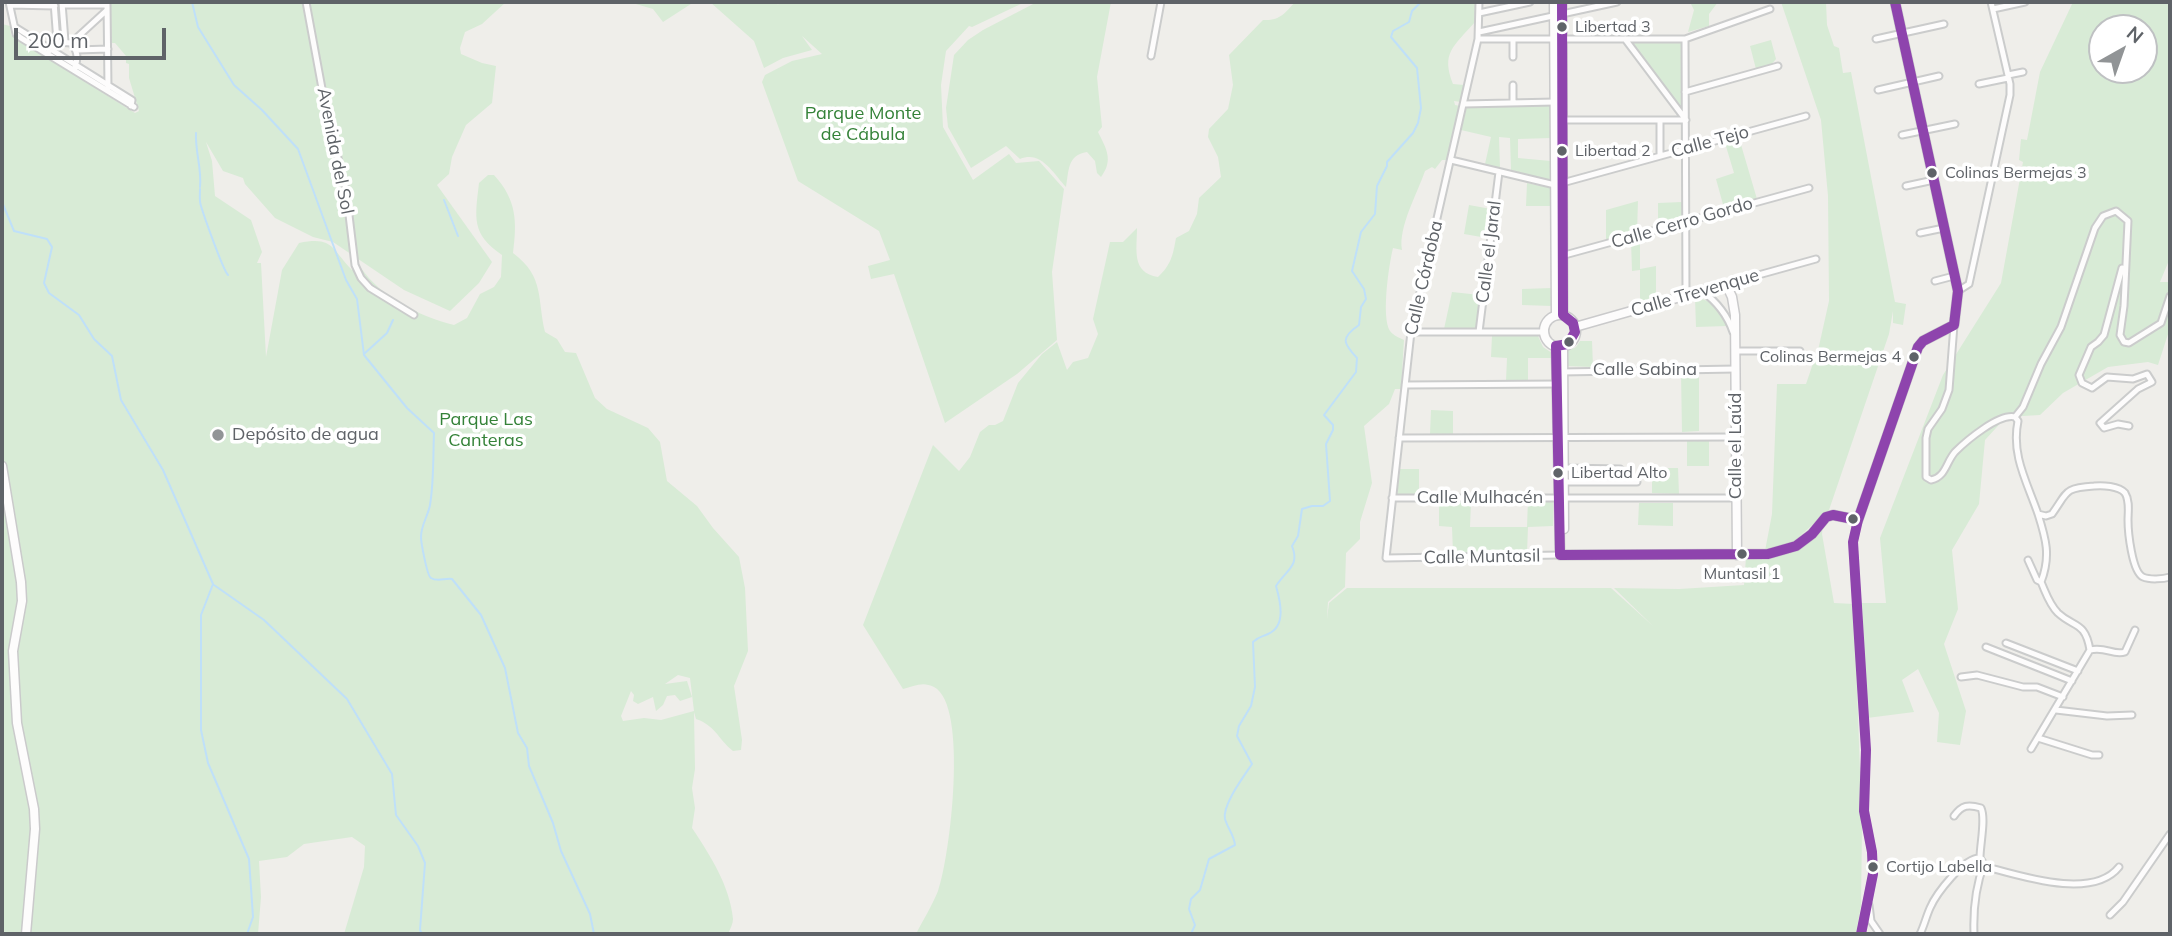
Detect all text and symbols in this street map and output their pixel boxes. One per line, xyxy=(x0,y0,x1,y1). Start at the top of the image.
scale bar xyxy=(18,14,170,58)
north arrow xyxy=(2088,14,2158,84)
place label: Libertad 3 xyxy=(1575,17,1651,37)
marker: Libertad 3 xyxy=(1555,20,1569,34)
text: N xyxy=(2122,21,2148,48)
text: 200 m xyxy=(27,27,89,53)
street label: Avenida del Sol xyxy=(312,86,358,216)
park label: Parque Monte de Cábula xyxy=(805,103,921,146)
street label: Calle Tejo xyxy=(1669,121,1751,163)
place label: Libertad 2 xyxy=(1575,141,1651,161)
marker: Libertad 2 xyxy=(1555,144,1569,158)
place label: Colinas Bermejas 3 xyxy=(1945,163,2086,183)
marker: Colinas Bermejas 3 xyxy=(1925,166,1939,180)
street label: Calle Cerro Gordo xyxy=(1609,192,1755,254)
street label: Calle el Jaral xyxy=(1472,200,1506,304)
street label: Calle Córdoba xyxy=(1400,219,1448,337)
street label: Calle Trevenque xyxy=(1628,264,1762,322)
unlabelled marker xyxy=(1562,335,1576,349)
place label: Colinas Bermejas 4 xyxy=(1760,347,1901,367)
marker: Colinas Bermejas 4 xyxy=(1907,350,1921,364)
street label: Calle Sabina xyxy=(1593,359,1697,381)
street label: Calle el Laúd xyxy=(1725,393,1747,499)
park label: Parque Las Canteras xyxy=(439,409,533,452)
place label: Depósito de agua xyxy=(232,424,379,446)
marker: Depósito de agua xyxy=(210,427,226,443)
place label: Libertad Alto xyxy=(1571,463,1667,483)
marker: Libertad Alto xyxy=(1551,466,1565,480)
street label: Calle Mulhacén xyxy=(1417,487,1543,509)
unlabelled marker xyxy=(1846,512,1860,526)
street label: Calle Muntasil xyxy=(1423,545,1541,569)
marker: Muntasil 1 xyxy=(1735,547,1749,561)
place label: Muntasil 1 xyxy=(1704,564,1780,584)
place label: Cortijo Labella xyxy=(1886,857,1992,877)
marker: Cortijo Labella xyxy=(1866,860,1880,874)

